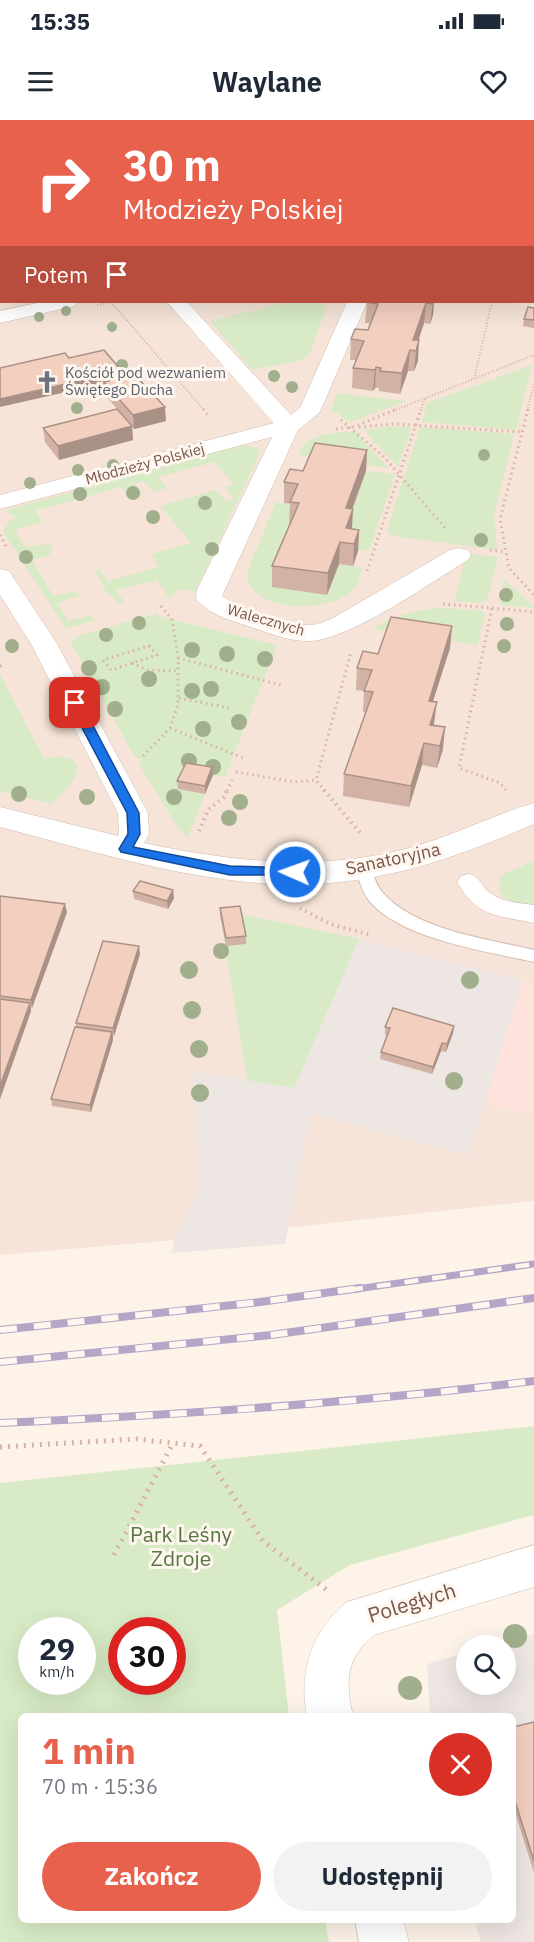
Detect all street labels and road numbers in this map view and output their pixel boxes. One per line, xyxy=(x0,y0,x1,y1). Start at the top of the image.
street label: Młodzieży Polskiej xyxy=(83,438,207,489)
street label: Walecznych xyxy=(225,599,307,640)
street label: Sanatoryjna xyxy=(343,837,443,880)
street label: Poległych xyxy=(364,1575,459,1629)

